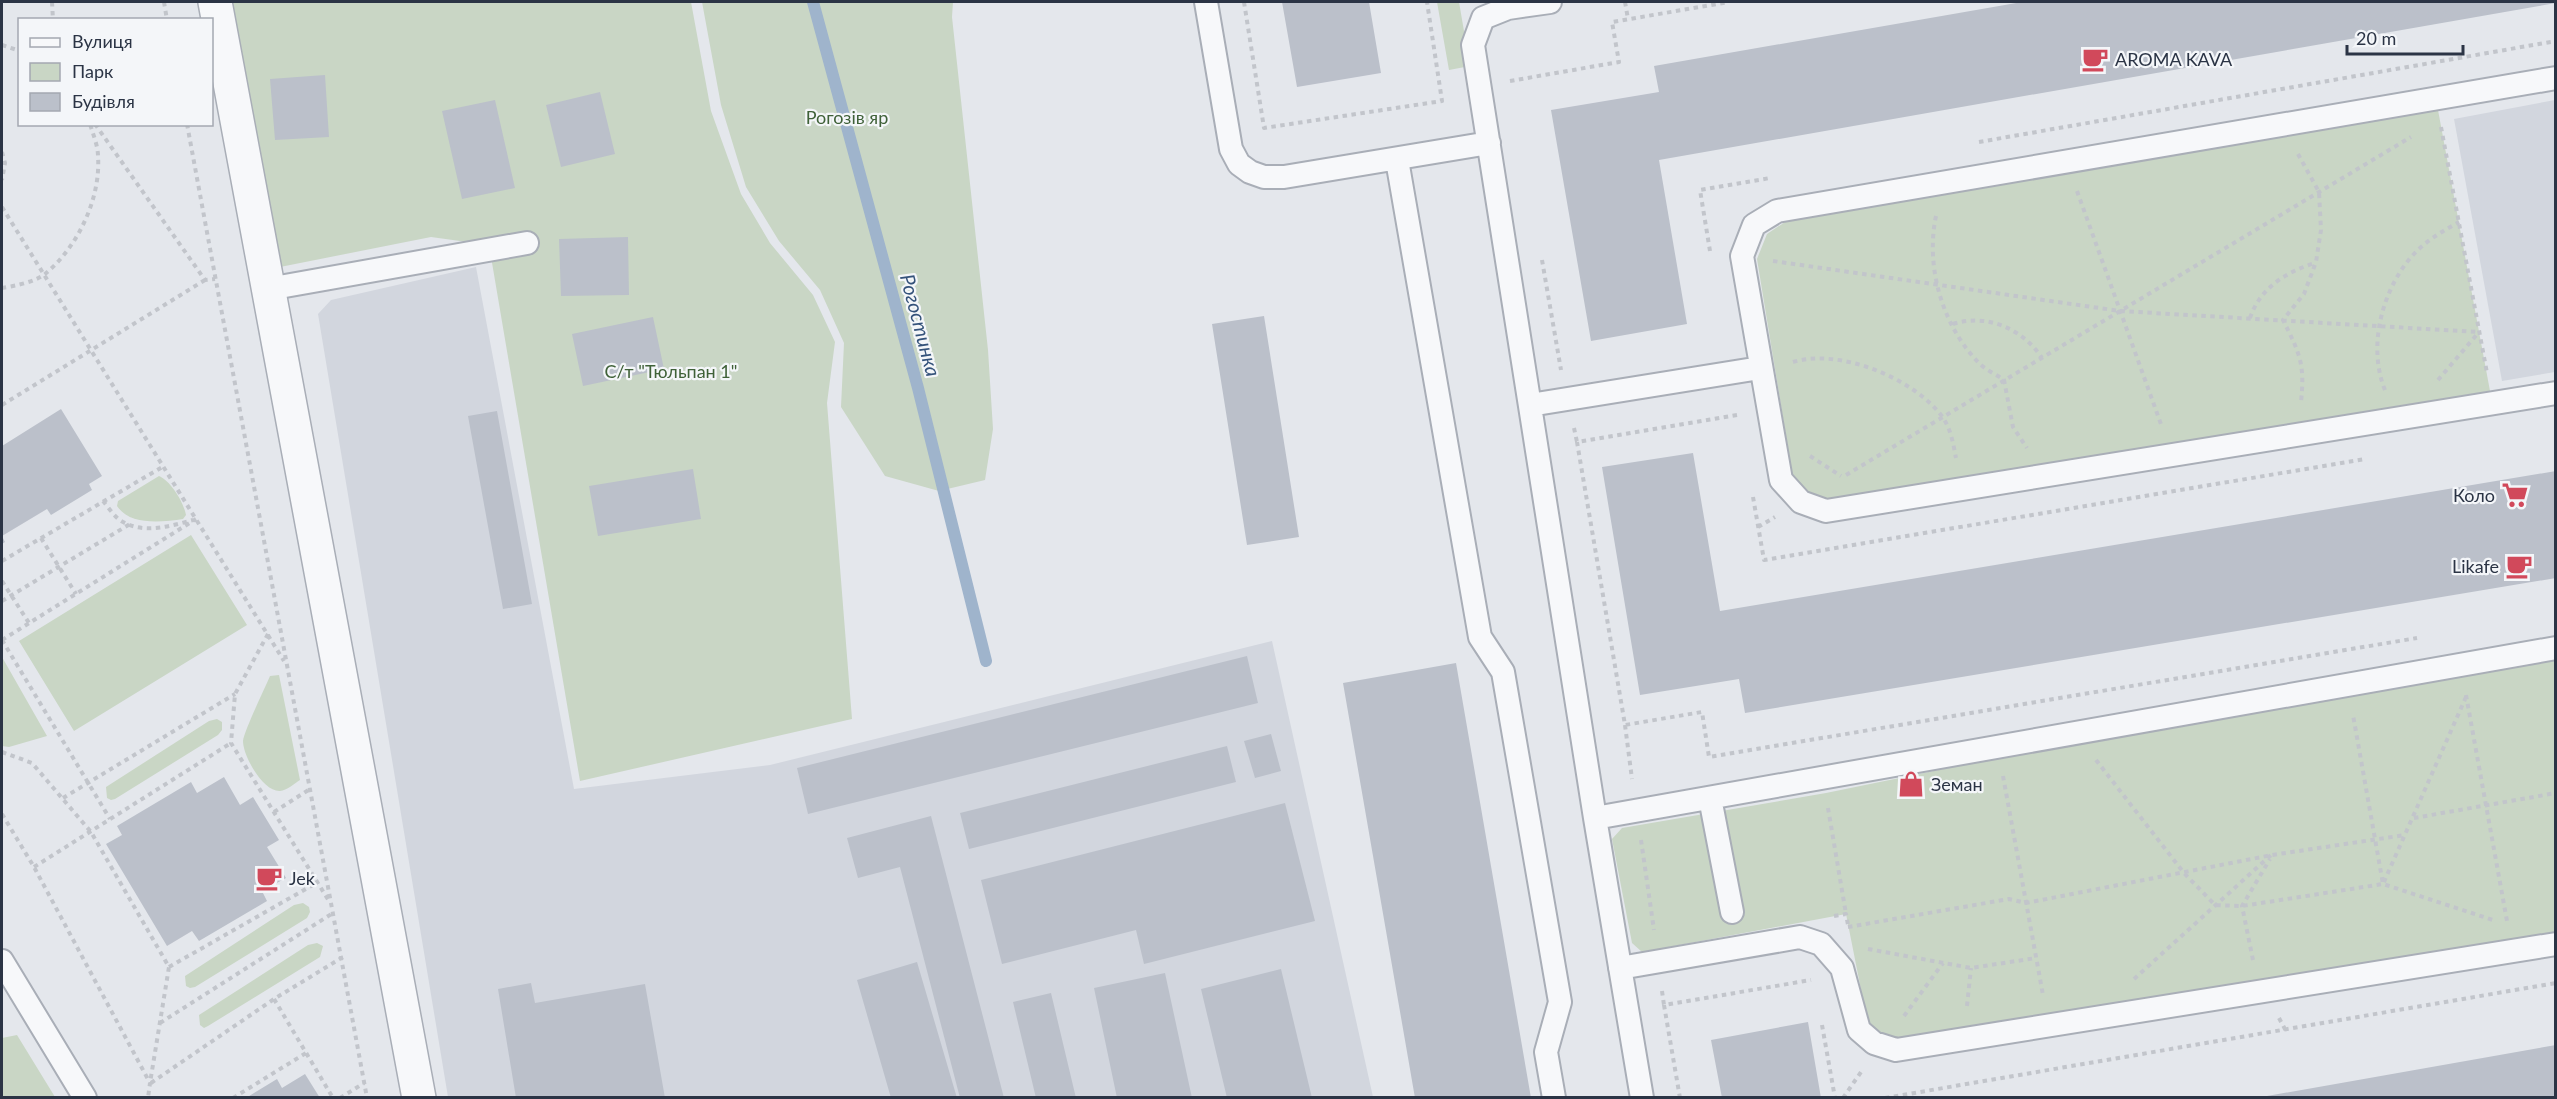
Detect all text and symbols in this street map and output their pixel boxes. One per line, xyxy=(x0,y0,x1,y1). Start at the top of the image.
legend xyxy=(18,18,213,126)
scale bar xyxy=(2347,18,2462,56)
text: 20 m xyxy=(2356,27,2396,49)
text: Вулиця xyxy=(72,30,133,52)
cafe icon: AROMA KAVA xyxy=(2080,44,2110,74)
place label: AROMA KAVA xyxy=(2115,48,2233,70)
text: Парк xyxy=(72,60,114,82)
text: Будівля xyxy=(72,90,135,112)
park label: Рогозів яр xyxy=(806,106,888,128)
water label: Рогостинка xyxy=(896,271,946,379)
park label: С/т "Тюльпан 1" xyxy=(605,360,737,382)
supermarket icon: Коло xyxy=(2500,480,2530,510)
place label: Коло xyxy=(2453,484,2495,506)
cafe icon: Likafe xyxy=(2504,551,2534,581)
place label: Likafe xyxy=(2452,555,2499,577)
shop icon: Земан xyxy=(1896,769,1926,799)
place label: Земан xyxy=(1931,773,1983,795)
cafe icon: Jek xyxy=(254,863,284,893)
place label: Jek xyxy=(289,867,316,889)

